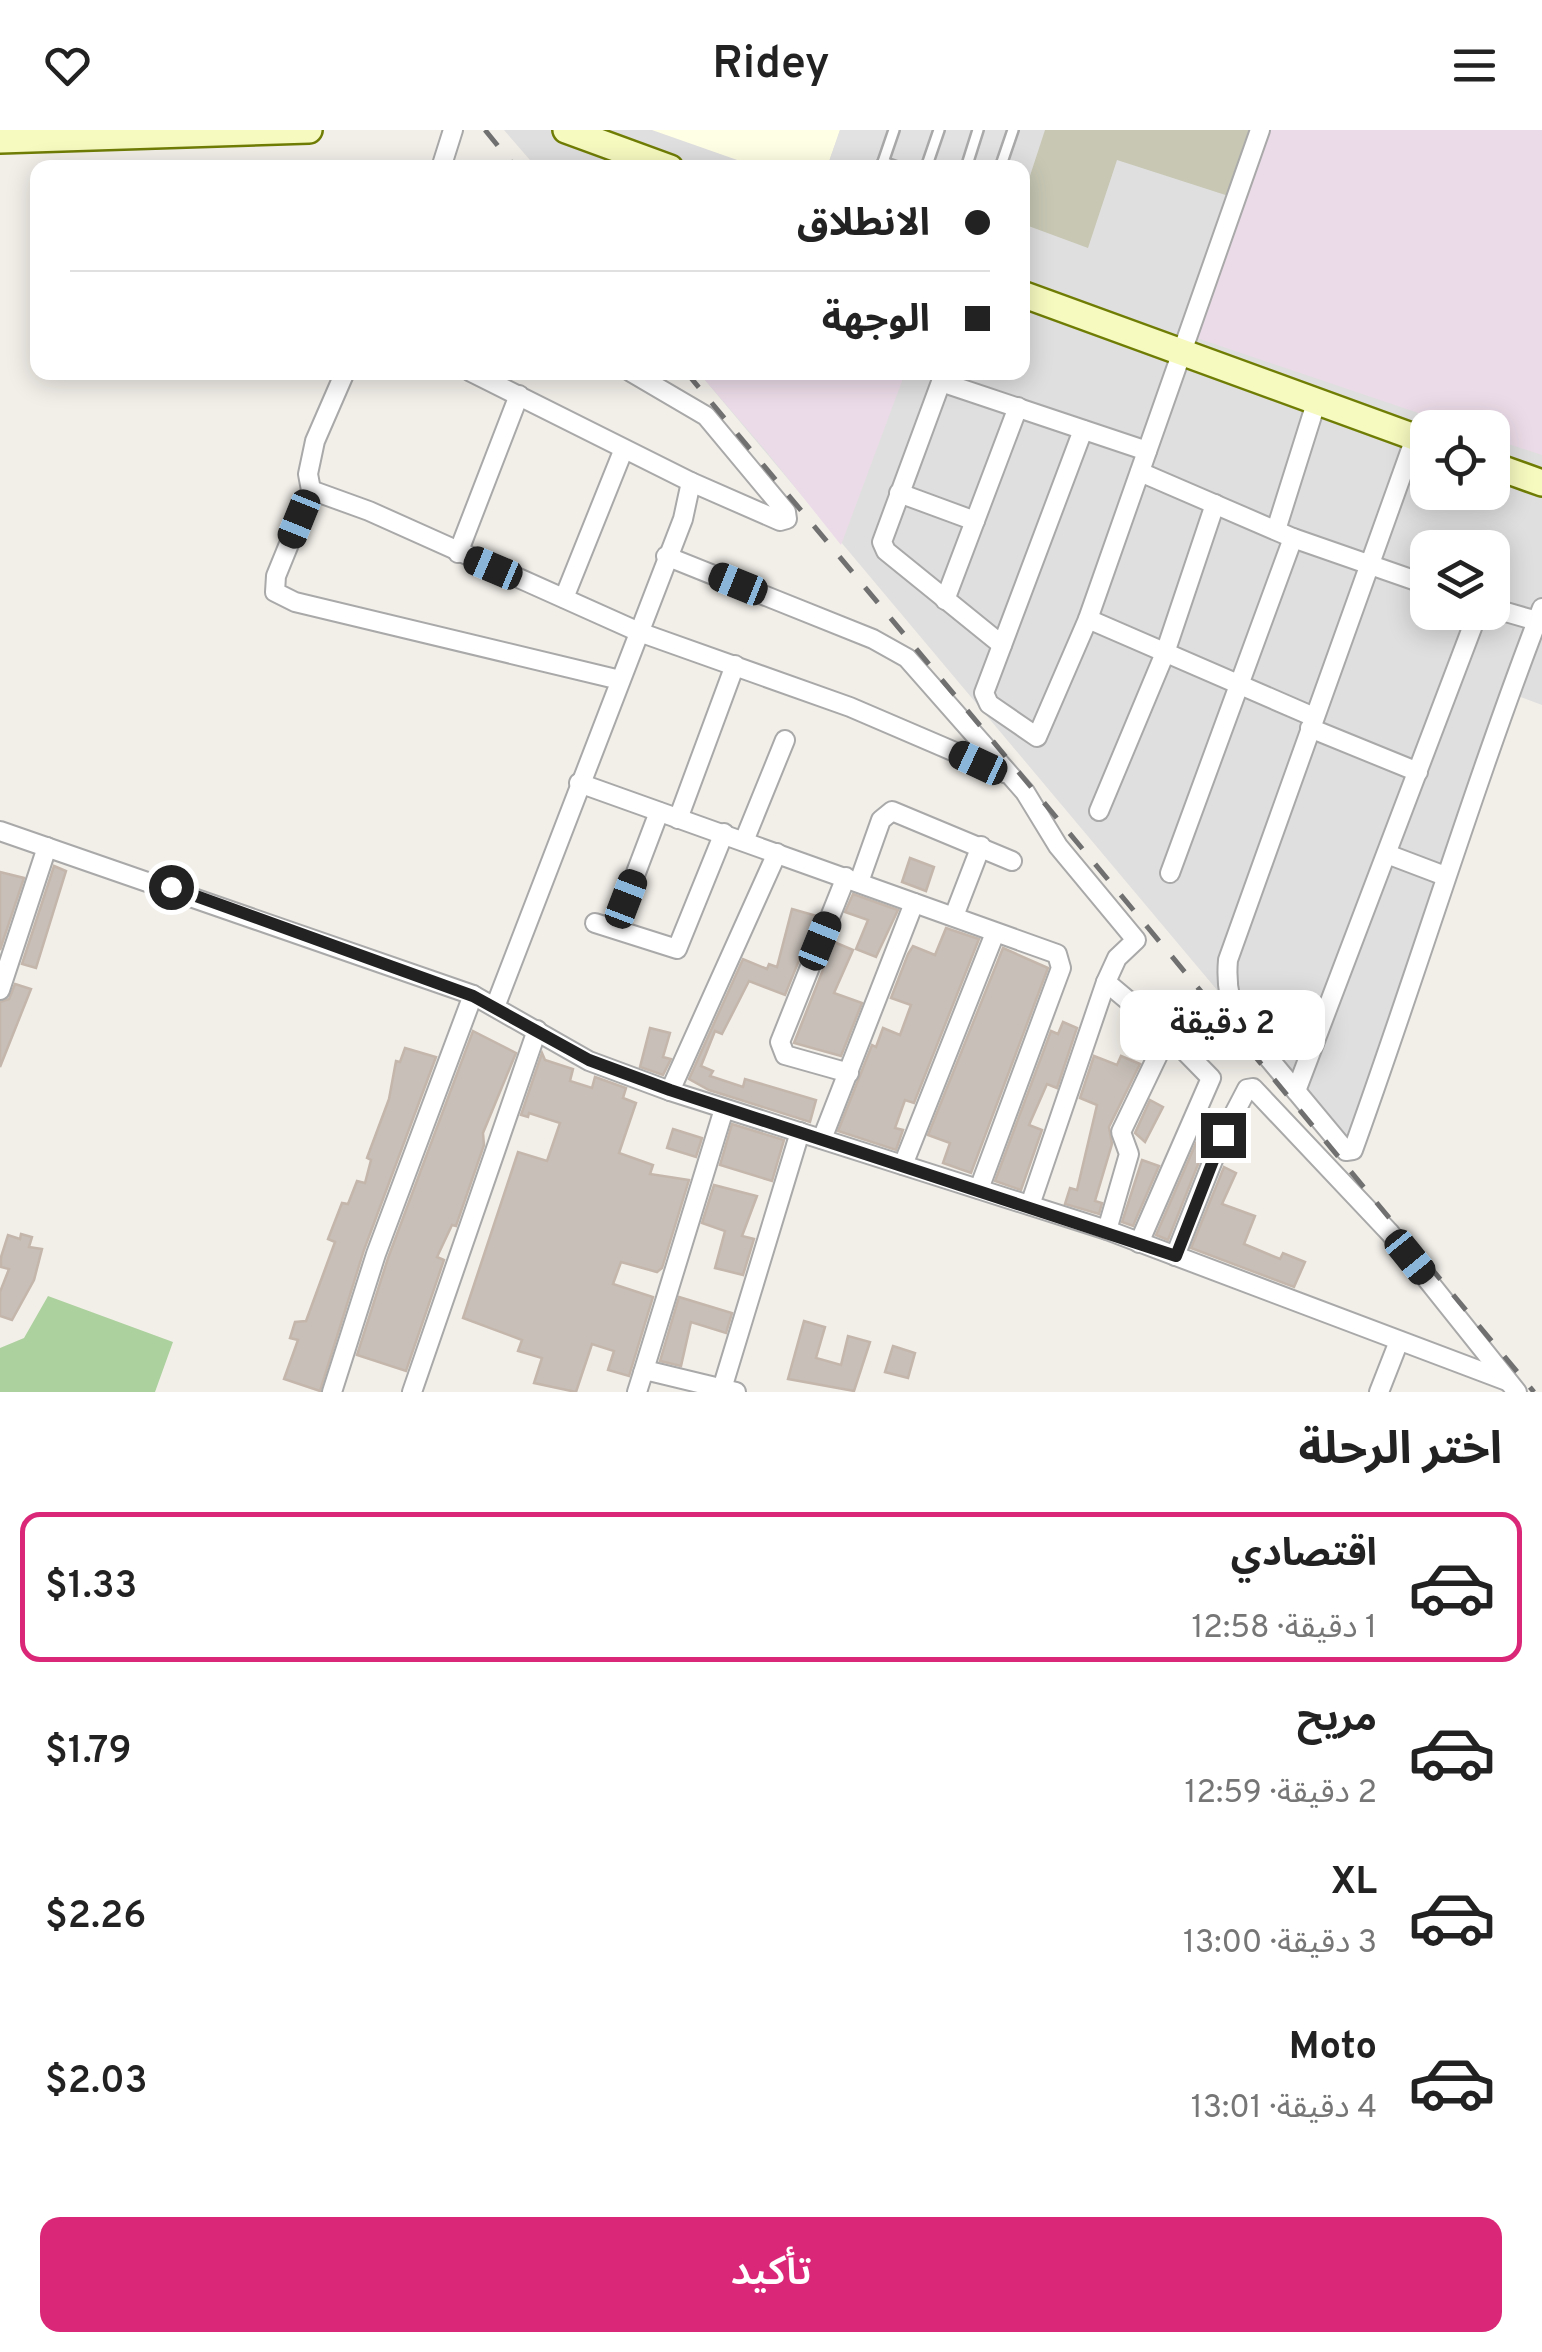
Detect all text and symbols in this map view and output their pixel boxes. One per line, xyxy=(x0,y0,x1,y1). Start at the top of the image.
text: Ridey xyxy=(712,37,830,94)
icon: heart xyxy=(40,38,95,93)
icon: menu xyxy=(1447,38,1502,93)
text: الانطلاق xyxy=(797,201,930,250)
text: الوجهة xyxy=(822,297,930,346)
map controls xyxy=(1410,410,1510,630)
button: locate xyxy=(1410,410,1510,510)
car xyxy=(274,486,324,552)
button: layers xyxy=(1410,530,1510,630)
car xyxy=(460,542,526,594)
car xyxy=(705,559,771,609)
car xyxy=(944,737,1012,789)
route start xyxy=(149,865,194,910)
car xyxy=(601,866,651,932)
car xyxy=(795,908,845,974)
callout: 2 دقيقة xyxy=(1120,990,1326,1060)
text: 2 دقيقة xyxy=(1170,1005,1275,1045)
route end xyxy=(1201,1113,1246,1158)
car xyxy=(1379,1224,1441,1290)
text: اختر الرحلة xyxy=(1299,1423,1502,1480)
text: اقتصادي xyxy=(1231,1531,1377,1580)
icon: car xyxy=(1407,1542,1497,1632)
text: $1.33 xyxy=(45,1563,137,1612)
text: 1 دقيقة · 12:58 xyxy=(1191,1609,1377,1649)
text: مريح xyxy=(1297,1696,1377,1745)
icon: car xyxy=(1407,1707,1497,1797)
text: $1.79 xyxy=(45,1728,132,1777)
text: 2 دقيقة · 12:59 xyxy=(1185,1774,1377,1814)
text: XL xyxy=(1330,1859,1377,1908)
icon: car xyxy=(1407,1872,1497,1962)
text: $2.26 xyxy=(45,1893,146,1942)
text: 3 دقيقة · 13:00 xyxy=(1183,1924,1377,1964)
text: Moto xyxy=(1289,2024,1377,2073)
icon: car xyxy=(1407,2037,1497,2127)
text: $2.03 xyxy=(45,2058,148,2107)
text: 4 دقيقة · 13:01 xyxy=(1191,2089,1377,2129)
button: تأكيد xyxy=(40,2217,1502,2332)

